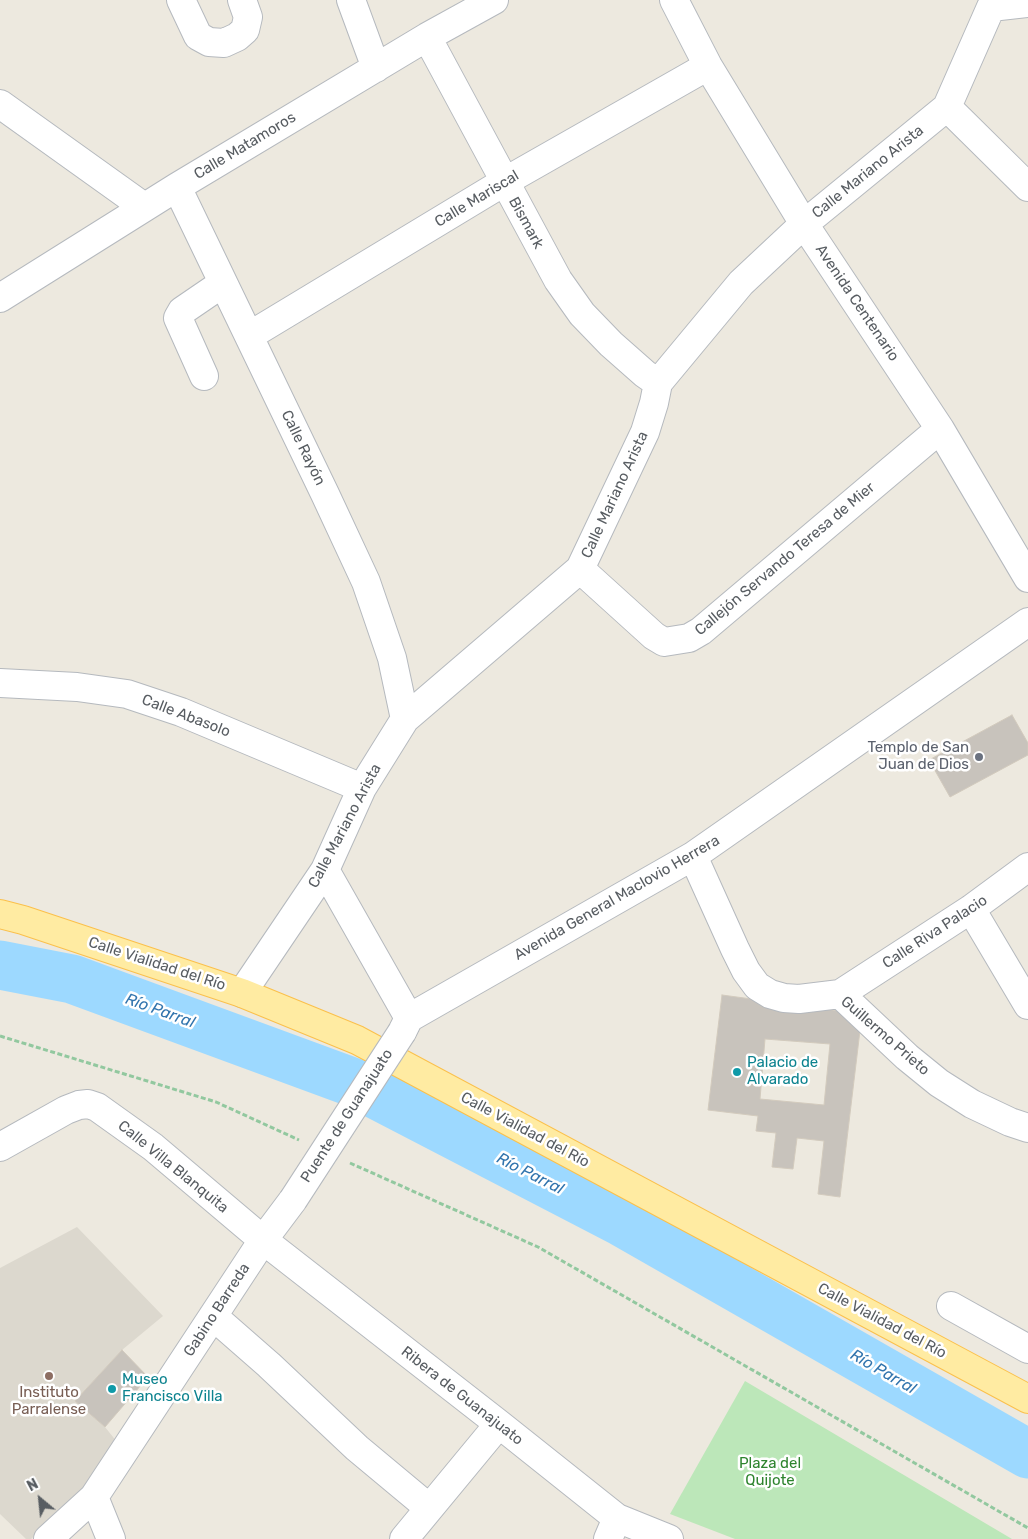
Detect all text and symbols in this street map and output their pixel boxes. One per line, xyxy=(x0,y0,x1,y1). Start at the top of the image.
street label: Calle Matamoros xyxy=(191,109,299,183)
street label: Calle Mariano Arista xyxy=(809,122,927,222)
street label: Calle Mariscal xyxy=(432,167,522,231)
street label: Bismark xyxy=(504,194,548,252)
street label: Avenida Centenario xyxy=(811,241,903,365)
street label: Calle Rayón xyxy=(277,408,329,488)
street label: Calle Mariano Arista xyxy=(578,429,652,561)
street label: Callejón Servando Teresa de Mier xyxy=(691,479,879,639)
street label: Calle Abasolo xyxy=(139,691,233,741)
place label: Templo de San Juan de Dios xyxy=(867,739,969,774)
marker: Templo de San Juan de Dios xyxy=(973,751,985,763)
street label: Calle Mariano Arista xyxy=(305,761,385,891)
street label: Avenida General Maclovio Herrera xyxy=(511,832,723,964)
street label: Calle Riva Palacio xyxy=(879,891,991,973)
street label: Calle Vialidad del Río xyxy=(86,933,228,995)
water label: Río Parral xyxy=(123,990,197,1032)
street label: Guillermo Prieto xyxy=(837,993,933,1079)
street label: Puente de Guanajuato xyxy=(297,1046,397,1186)
place label: Palacio de Alvarado xyxy=(747,1054,818,1089)
marker: Palacio de Alvarado xyxy=(731,1066,743,1078)
street label: Calle Vialidad del Río xyxy=(458,1088,592,1172)
street label: Calle Villa Blanquita xyxy=(114,1117,232,1217)
water label: Río Parral xyxy=(493,1149,567,1199)
street label: Gabino Barreda xyxy=(180,1260,254,1360)
street label: Calle Vialidad del Río xyxy=(815,1279,949,1363)
street label: Ribera de Guanajuato xyxy=(397,1343,527,1449)
water label: Río Parral xyxy=(847,1346,919,1398)
marker: Instituto Parralense xyxy=(43,1370,55,1382)
place label: Museo Francisco Villa xyxy=(122,1371,223,1406)
marker: Museo Francisco Villa xyxy=(106,1383,118,1395)
place label: Instituto Parralense xyxy=(12,1384,86,1419)
park label: Plaza del Quijote xyxy=(739,1455,801,1490)
north arrow xyxy=(15,1474,65,1524)
text: N xyxy=(24,1475,41,1495)

